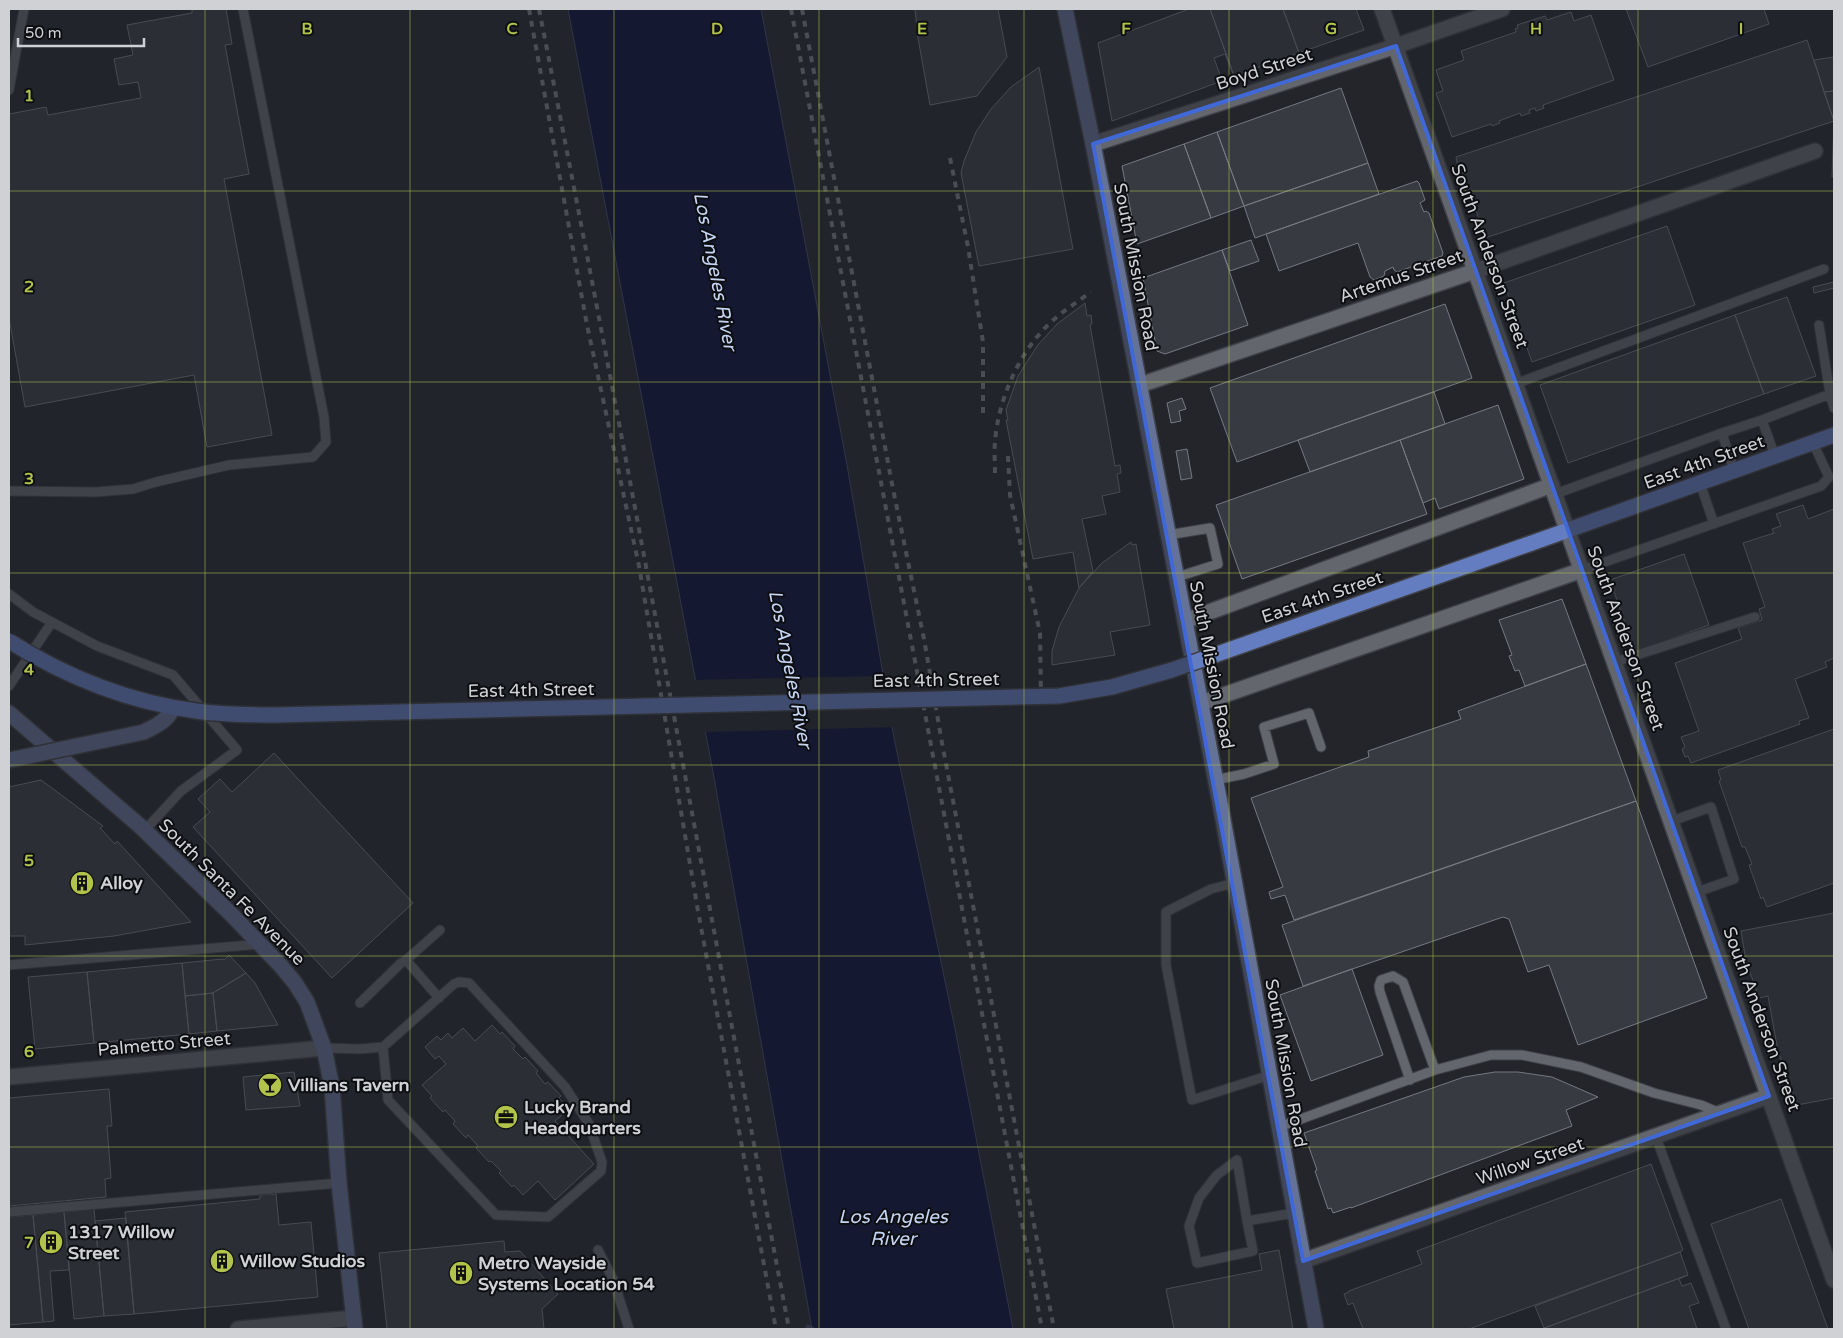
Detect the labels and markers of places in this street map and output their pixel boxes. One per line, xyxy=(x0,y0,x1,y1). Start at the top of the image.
building icon: Alloy xyxy=(69,870,95,896)
place label: Alloy xyxy=(100,872,143,894)
bar icon: Villians Tavern xyxy=(257,1072,283,1098)
place label: Villians Tavern xyxy=(288,1074,410,1096)
place label: Lucky Brand Headquarters xyxy=(524,1096,641,1139)
office icon: Lucky Brand Headquarters xyxy=(493,1104,519,1130)
place label: 1317 Willow Street xyxy=(68,1221,175,1264)
building icon: 1317 Willow Street xyxy=(38,1229,64,1255)
building icon: Willow Studios xyxy=(209,1248,235,1274)
place label: Willow Studios xyxy=(240,1250,366,1272)
place label: Metro Wayside Systems Location 54 xyxy=(478,1252,656,1295)
building icon: Metro Wayside Systems Location 54 xyxy=(448,1260,474,1286)

